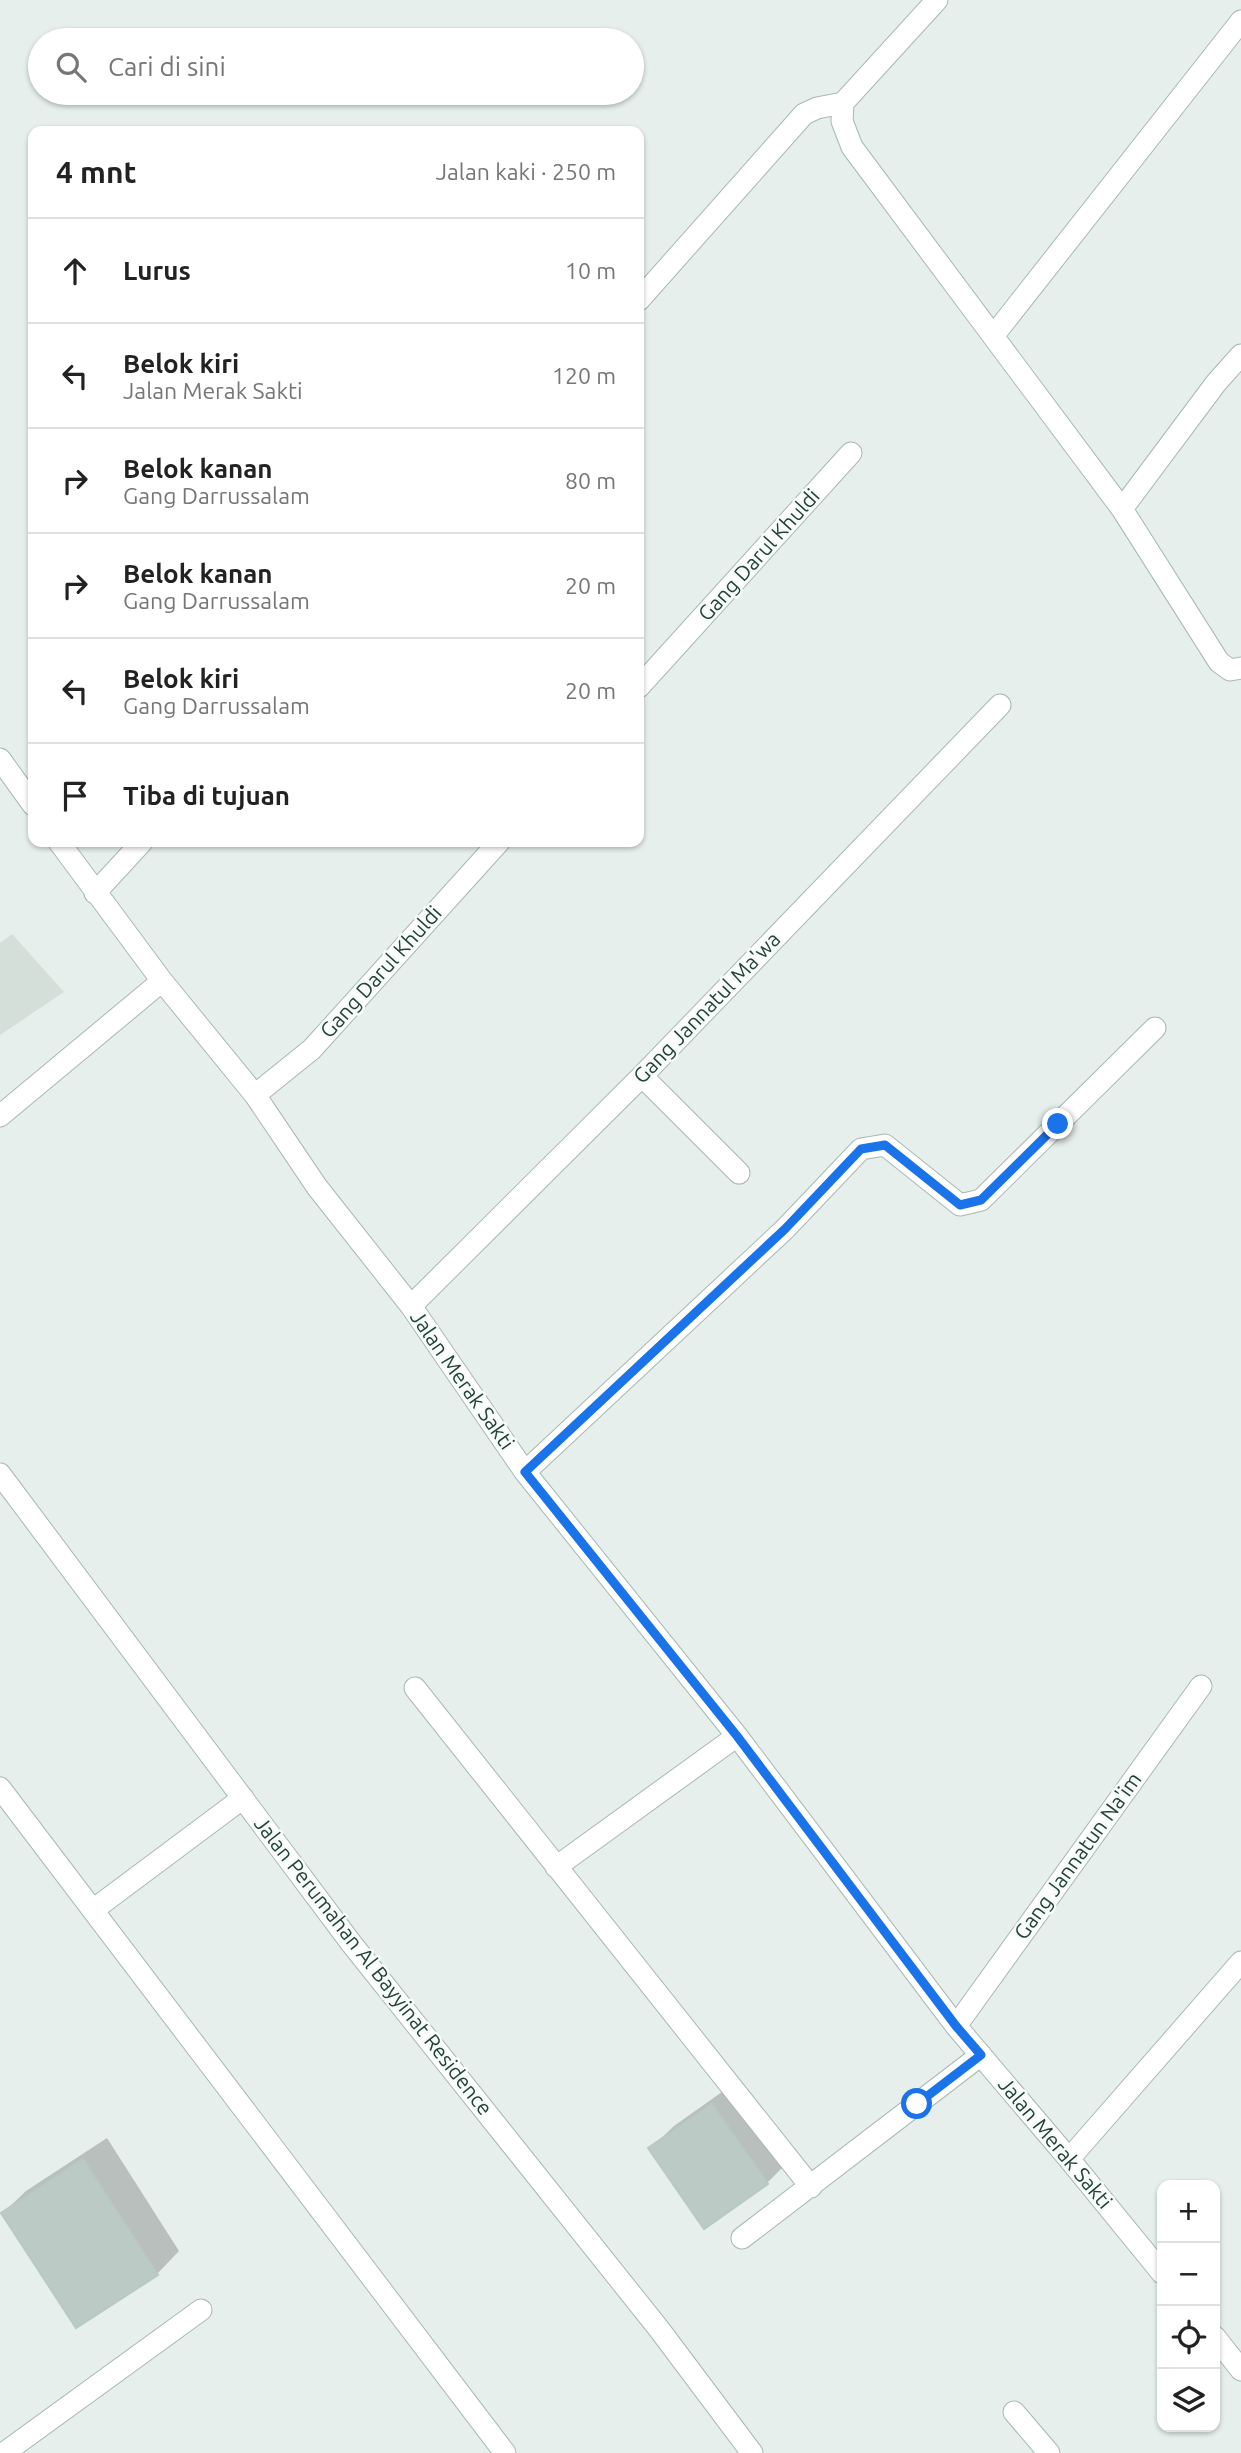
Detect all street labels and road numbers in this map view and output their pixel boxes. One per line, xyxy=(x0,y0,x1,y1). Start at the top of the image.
street label: Gang Darul Khuldi xyxy=(693,483,824,625)
street label: Gang Darul Khuldi xyxy=(315,900,446,1042)
street label: Gang Jannatul Ma'wa xyxy=(628,927,785,1088)
street label: Jalan Merak Sakti xyxy=(406,1305,520,1453)
street label: Gang Jannatun Na'im xyxy=(1009,1767,1146,1943)
street label: Jalan Perumahan Al Bayyinat Residence xyxy=(250,1811,498,2119)
street label: Jalan Merak Sakti xyxy=(994,2072,1118,2213)

